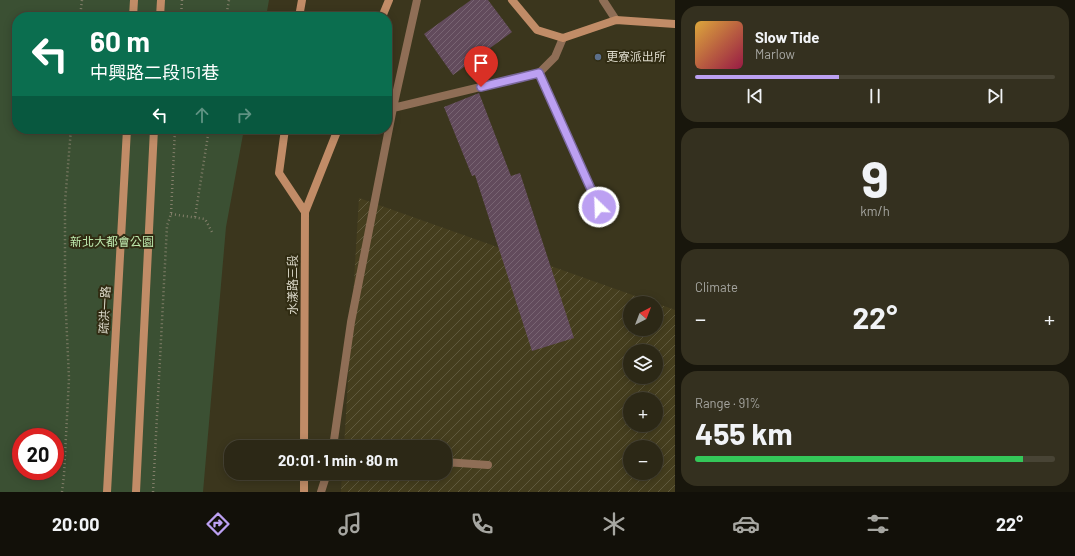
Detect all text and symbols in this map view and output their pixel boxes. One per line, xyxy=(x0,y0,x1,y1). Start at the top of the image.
text: 60 m xyxy=(90,24,150,58)
icon: left xyxy=(24,28,76,80)
text: Slow Tide xyxy=(755,28,819,46)
pin xyxy=(464,46,498,87)
text: Marlow xyxy=(755,46,795,62)
place label: 更寮派出所 xyxy=(606,49,666,63)
icon: arrive xyxy=(470,52,492,74)
marker: 更寮派出所 xyxy=(593,52,603,62)
text: 中興路二段151巷 xyxy=(90,61,219,83)
icon: previous xyxy=(744,85,766,107)
icon: pause xyxy=(864,85,886,107)
icon: next xyxy=(984,85,1006,107)
icon: left xyxy=(149,104,171,126)
icon: ahead xyxy=(191,104,213,126)
icon: right xyxy=(233,104,255,126)
text: 9 xyxy=(861,146,889,208)
position arrow xyxy=(578,186,620,228)
text: km/h xyxy=(860,203,890,219)
park label: 新北大都會公園 xyxy=(70,234,154,248)
street label: 水漾路三段 xyxy=(285,255,299,315)
text: Climate xyxy=(695,279,738,295)
street label: 疏洪一路 xyxy=(96,286,112,334)
north arrow xyxy=(623,296,663,336)
map controls xyxy=(623,296,663,480)
text: 22° xyxy=(853,299,897,335)
text: − xyxy=(695,305,706,331)
text: + xyxy=(1044,305,1055,331)
button: layers xyxy=(623,344,663,384)
button: + xyxy=(623,392,663,432)
text: Range · 91% xyxy=(695,395,761,411)
text: 455 km xyxy=(695,415,793,451)
speed limit sign: 20 xyxy=(12,428,64,480)
button: − xyxy=(623,440,663,480)
text: 20:01 · 1 min · 80 m xyxy=(278,451,398,469)
icon: directions xyxy=(204,510,232,538)
icon: music xyxy=(336,510,364,538)
icon: phone xyxy=(468,510,496,538)
icon: climate xyxy=(600,510,628,538)
icon: car xyxy=(732,510,760,538)
icon: filters xyxy=(864,510,892,538)
text: 20:00 xyxy=(52,513,99,535)
text: 22° xyxy=(996,513,1023,535)

